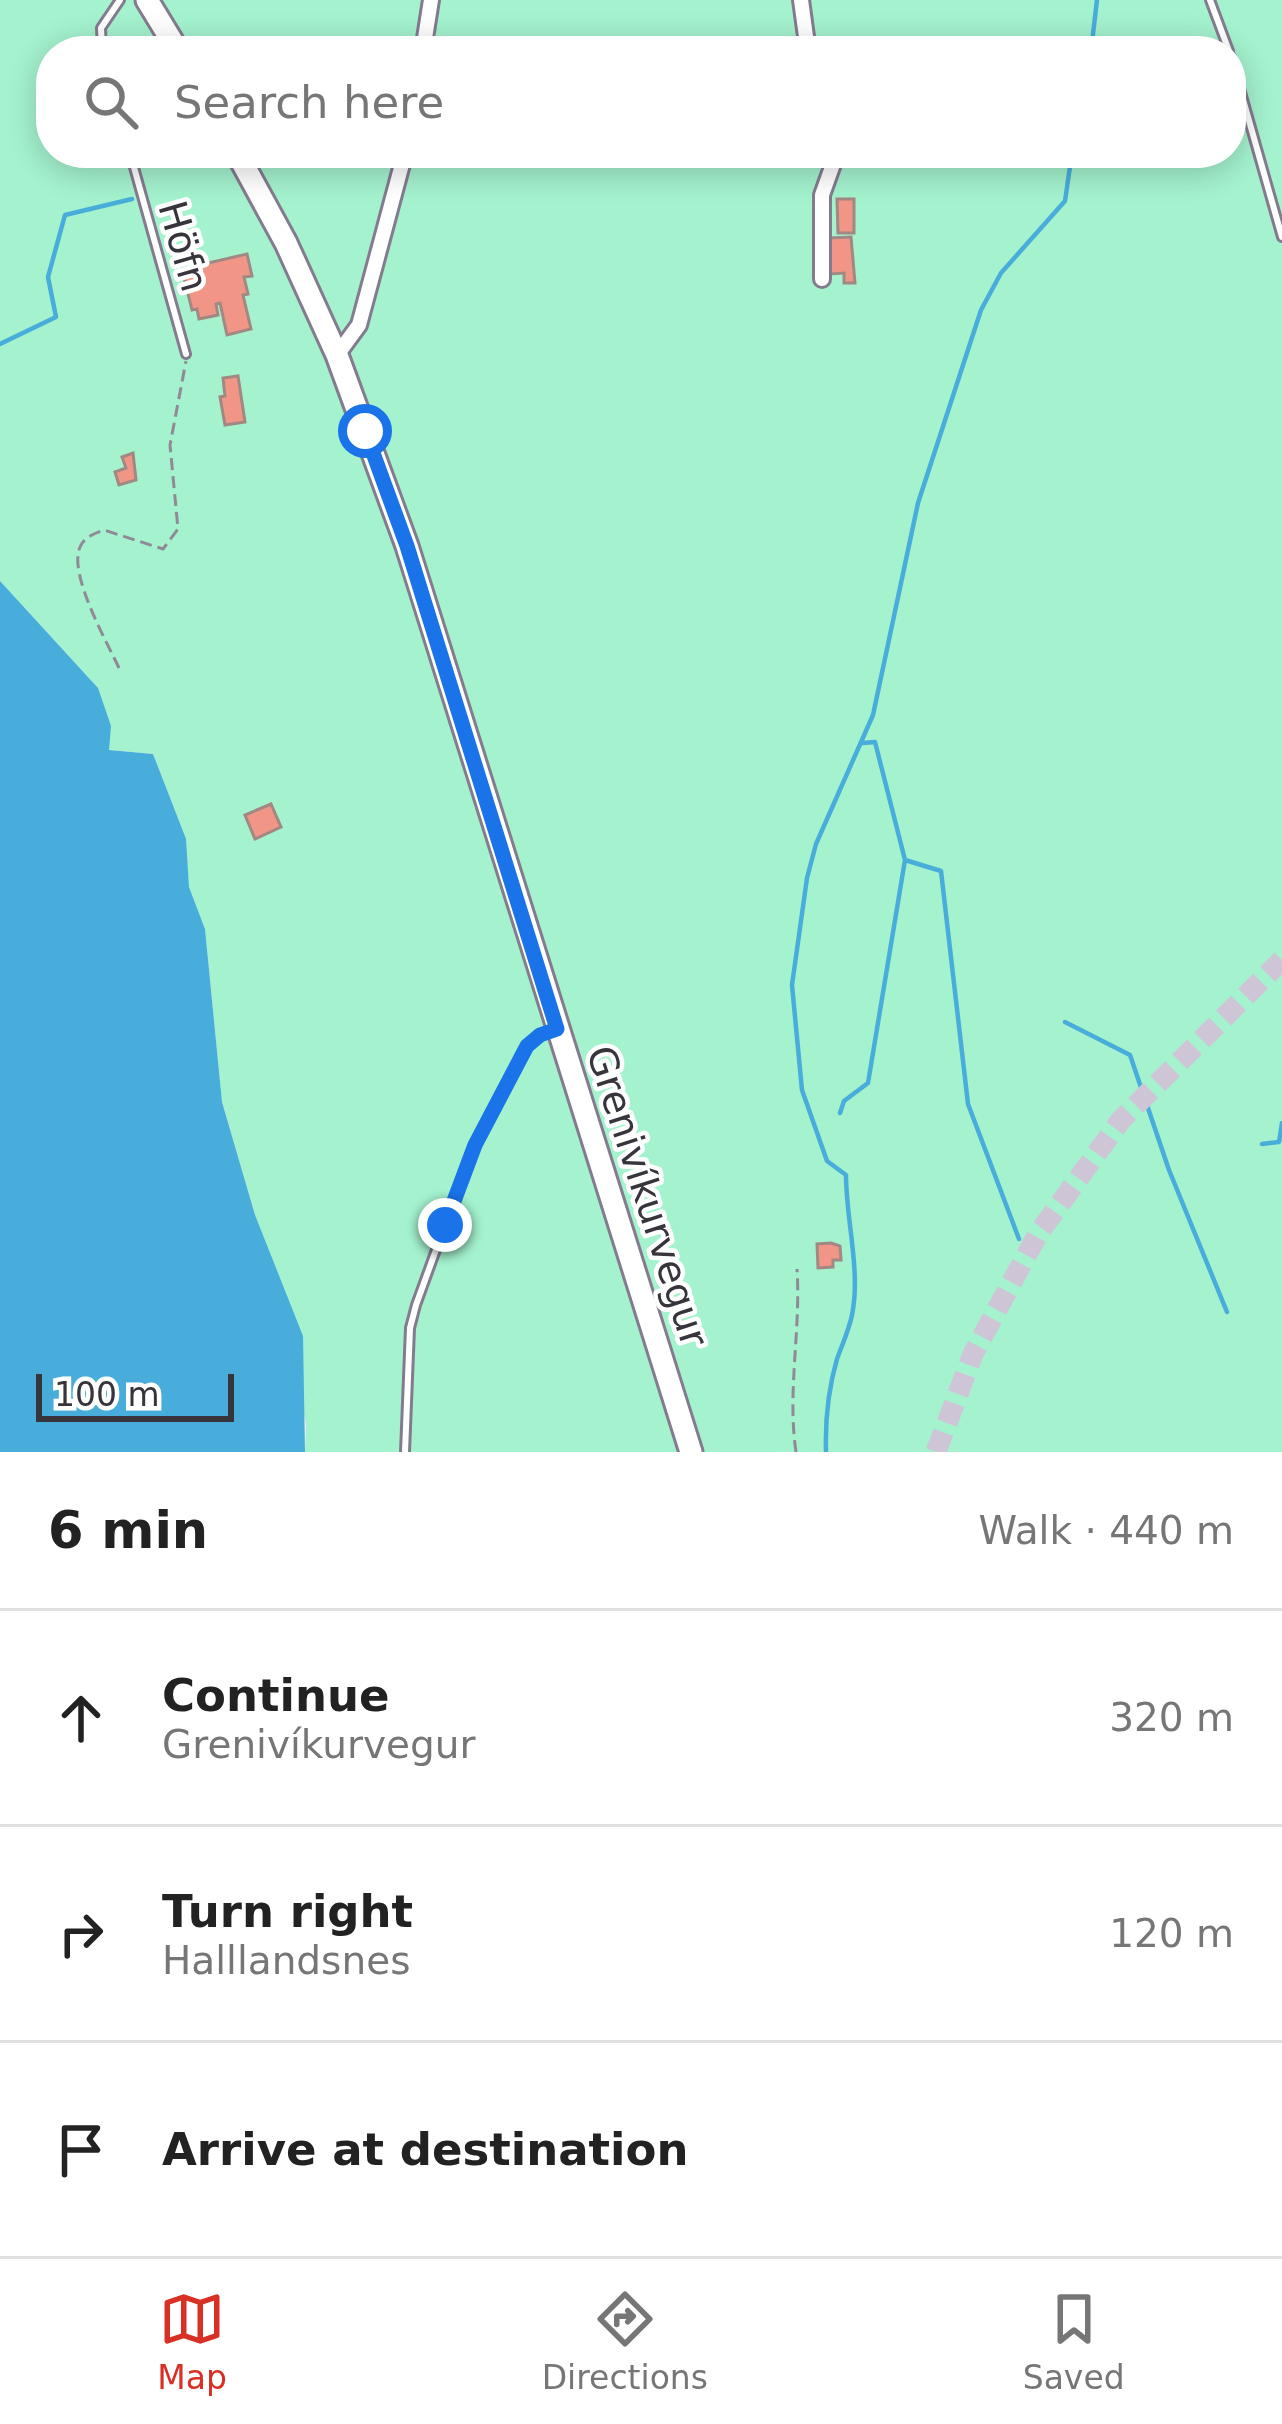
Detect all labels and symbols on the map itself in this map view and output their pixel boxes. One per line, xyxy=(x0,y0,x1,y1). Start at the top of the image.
street label: Höfn xyxy=(149,196,218,296)
route start xyxy=(338,404,392,458)
street label: Grenivíkurvegur xyxy=(578,1040,718,1353)
route end xyxy=(418,1198,472,1252)
scale bar xyxy=(36,1368,234,1421)

